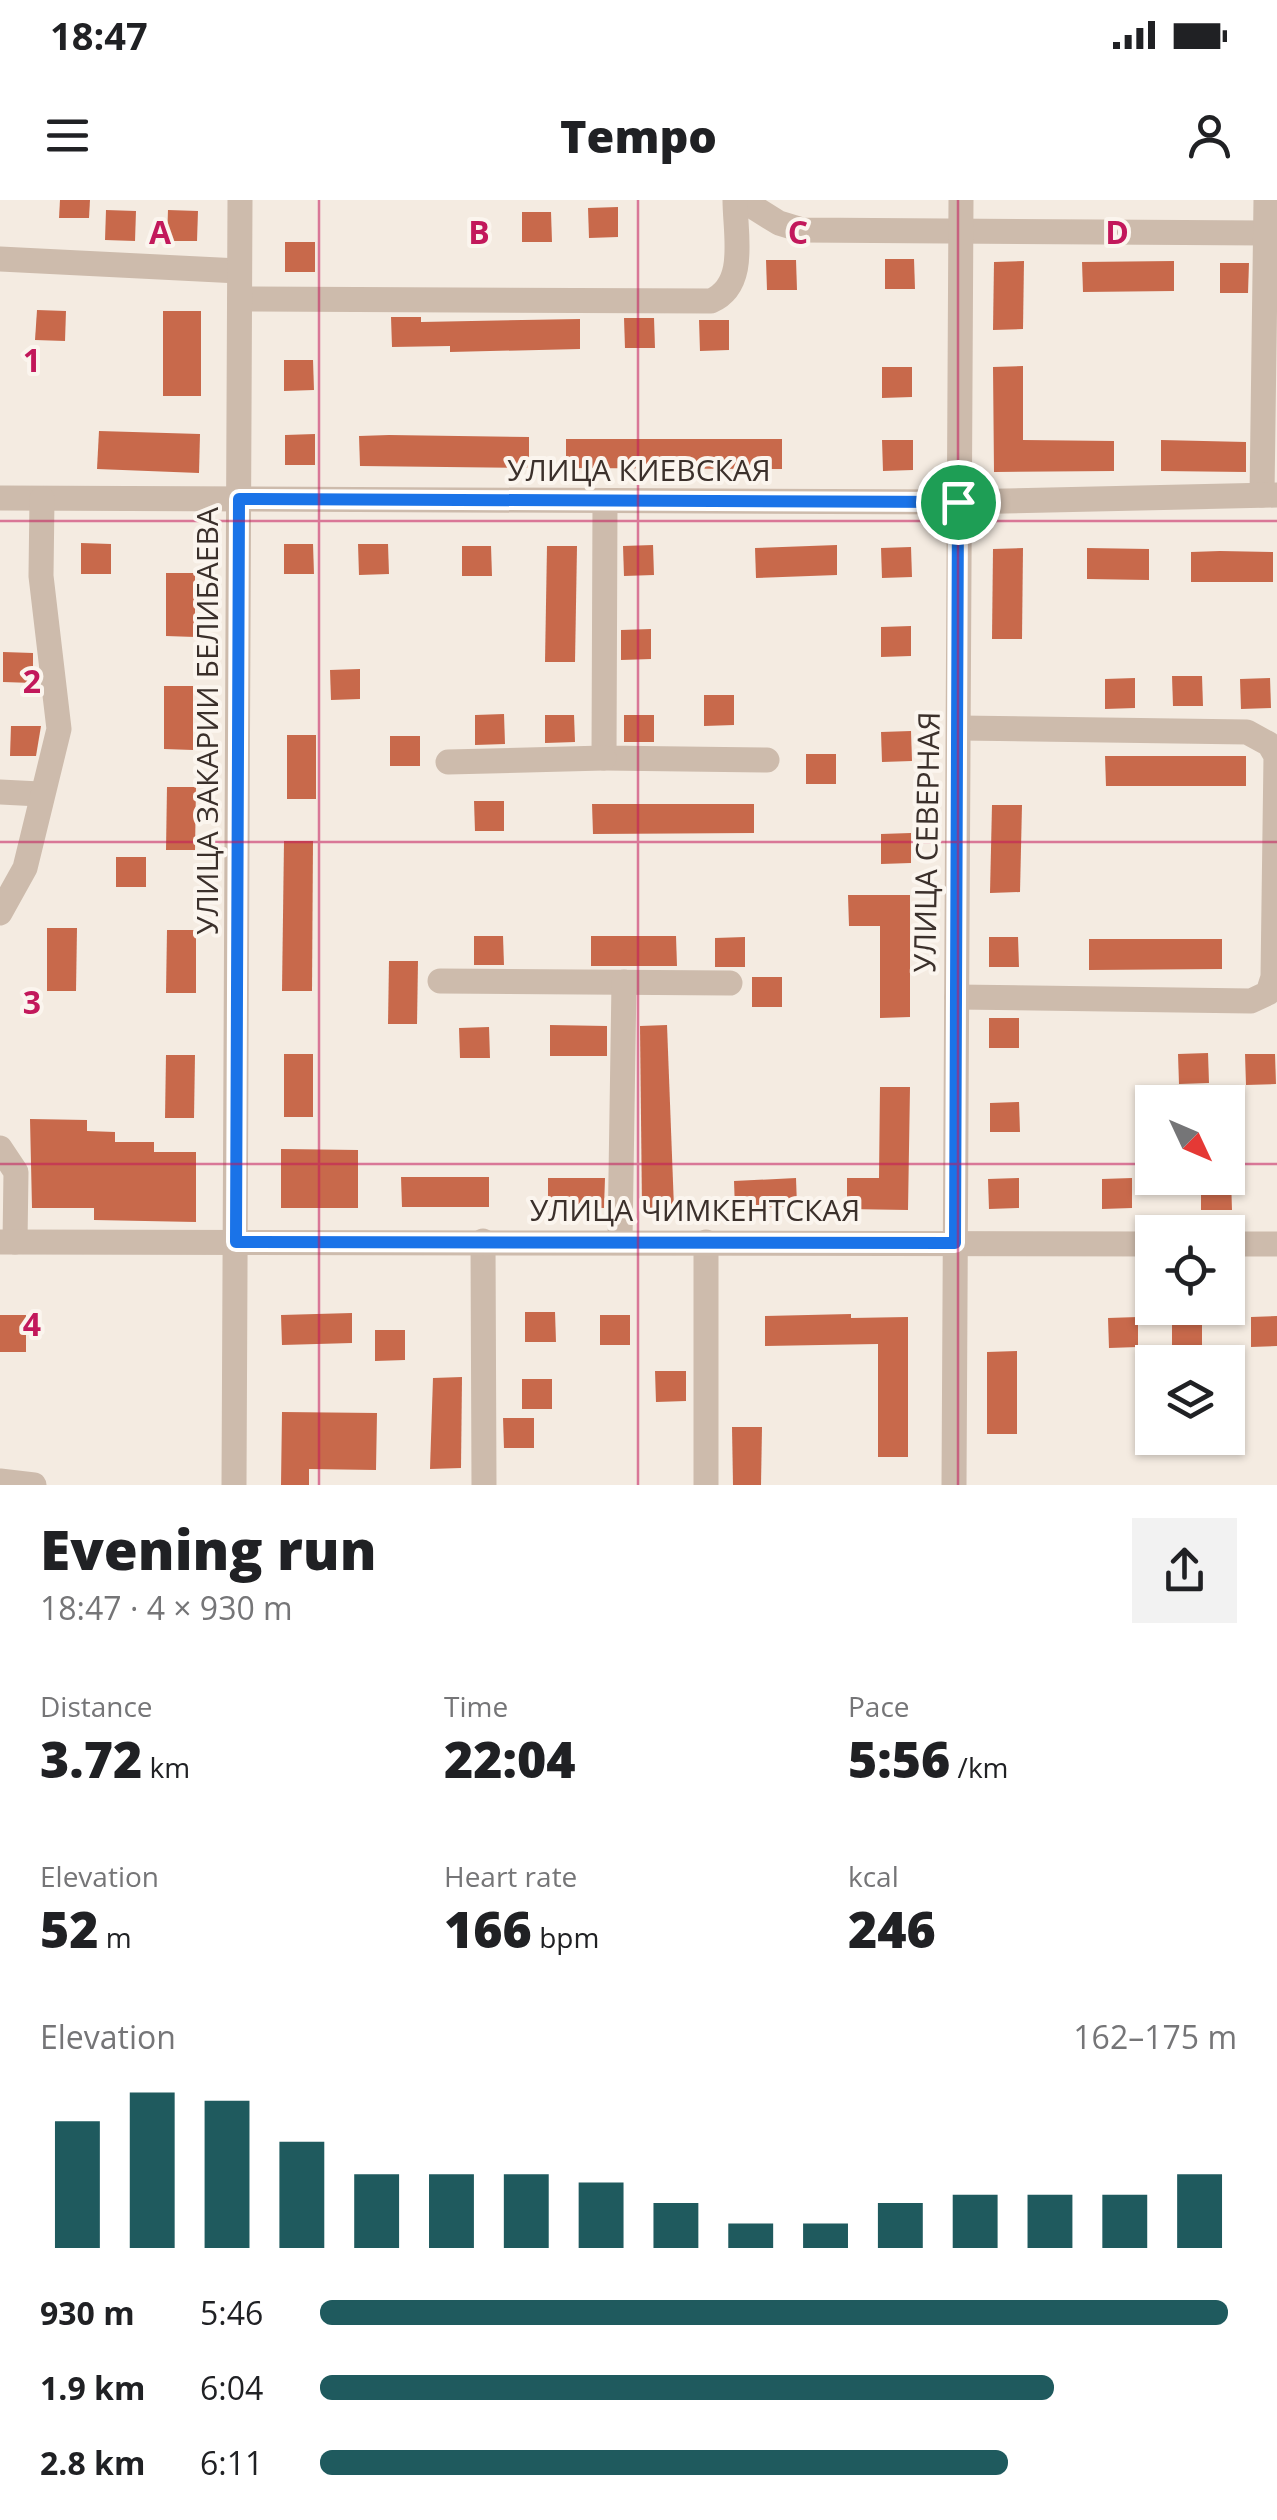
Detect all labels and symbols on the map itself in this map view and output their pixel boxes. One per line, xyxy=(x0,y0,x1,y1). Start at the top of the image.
text: A xyxy=(149,210,172,253)
text: B xyxy=(468,210,490,253)
text: C xyxy=(788,210,808,253)
text: D xyxy=(1105,210,1129,253)
text: 1 xyxy=(23,338,41,381)
street label: УЛИЦА КИЕВСКАЯ xyxy=(507,449,771,490)
pin xyxy=(916,460,1001,545)
street label: УЛИЦА ЗАКАРИИ БЕЛИБАЕВА xyxy=(186,507,227,935)
text: 2 xyxy=(23,659,41,702)
street label: УЛИЦА СЕВЕРНАЯ xyxy=(903,711,949,973)
text: 3 xyxy=(23,980,41,1023)
north arrow xyxy=(1135,1085,1245,1195)
street label: УЛИЦА ЧИМКЕНТСКАЯ xyxy=(530,1189,860,1230)
text: 4 xyxy=(23,1302,41,1345)

